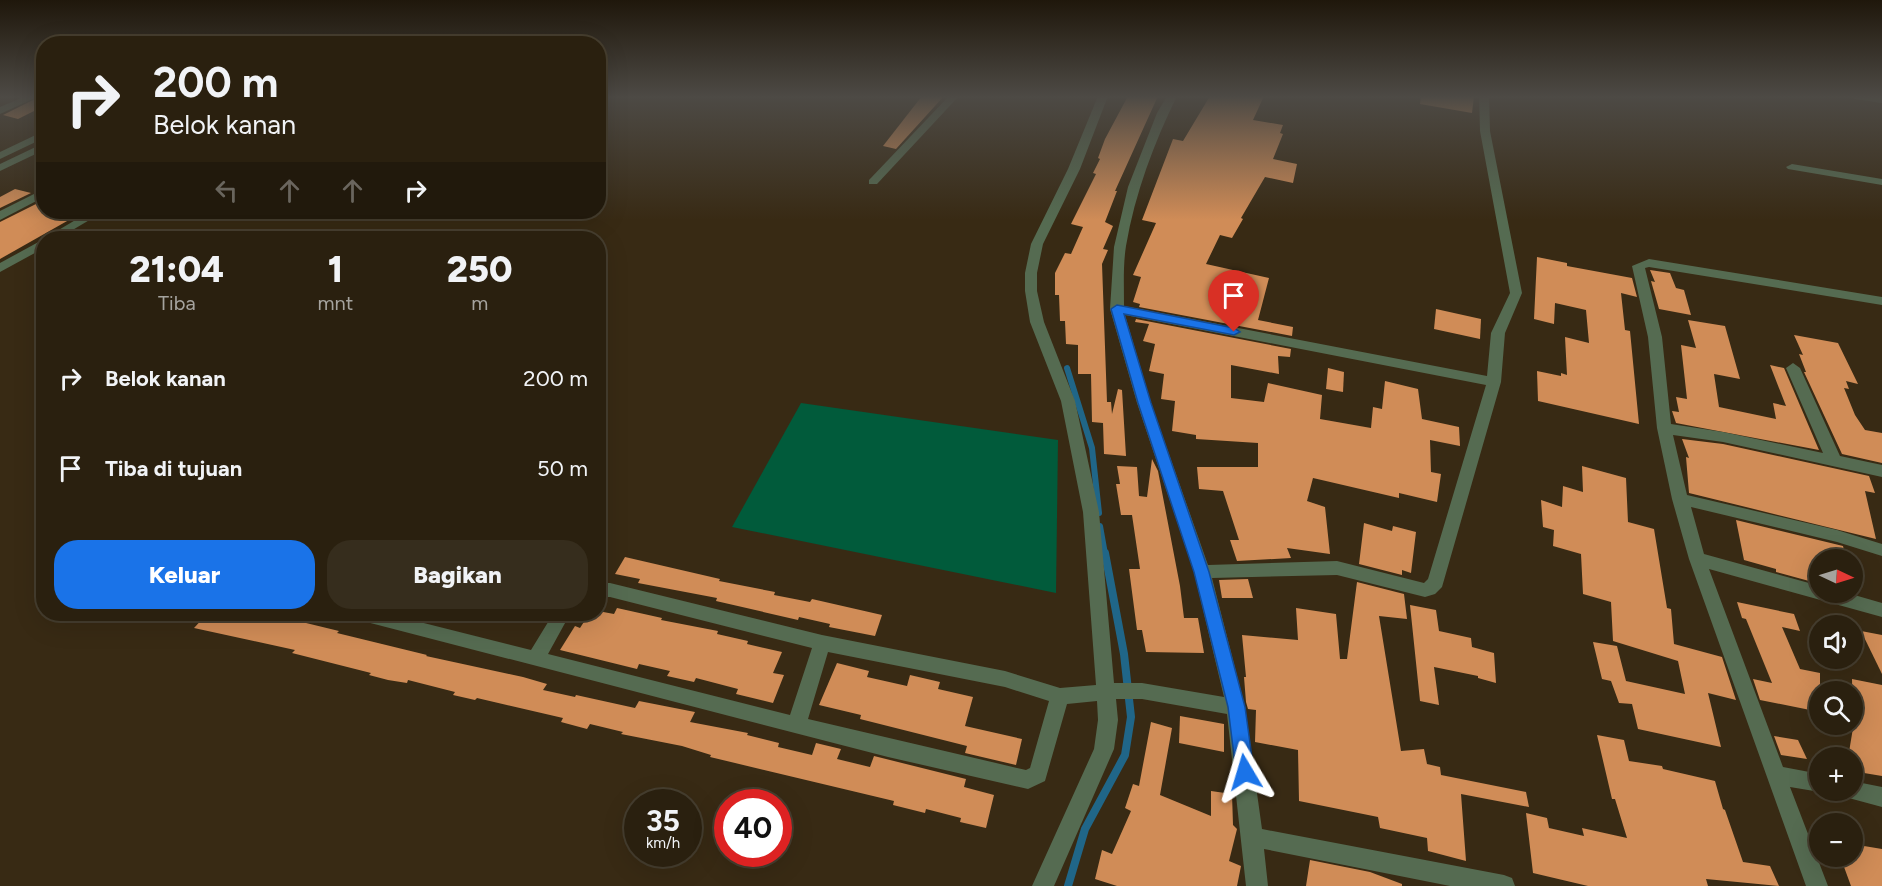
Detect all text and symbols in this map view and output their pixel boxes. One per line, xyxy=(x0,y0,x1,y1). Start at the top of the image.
text: 200 m xyxy=(153,57,278,108)
icon: right xyxy=(54,60,132,138)
text: Belok kanan xyxy=(153,108,296,141)
icon: left xyxy=(210,174,243,207)
icon: ahead xyxy=(273,174,306,207)
icon: ahead xyxy=(336,174,369,207)
icon: right xyxy=(399,174,432,207)
text: 21:04 xyxy=(129,248,224,291)
text: 1 xyxy=(328,248,343,291)
text: 250 xyxy=(447,248,512,291)
pin xyxy=(1208,270,1259,332)
icon: arrive xyxy=(1217,279,1250,312)
text: Tiba xyxy=(158,291,196,315)
text: mnt xyxy=(318,291,353,315)
text: m xyxy=(471,291,488,315)
icon: right xyxy=(54,362,87,395)
text: Belok kanan xyxy=(105,365,226,392)
text: 200 m xyxy=(523,365,588,392)
icon: arrive xyxy=(54,452,87,485)
text: Tiba di tujuan xyxy=(105,455,242,482)
text: 50 m xyxy=(537,455,588,482)
button: Keluar xyxy=(54,540,315,609)
button: Bagikan xyxy=(327,540,588,609)
north arrow xyxy=(1809,549,1863,603)
map controls xyxy=(1809,549,1863,867)
button: sound xyxy=(1809,615,1863,669)
button: search xyxy=(1809,681,1863,735)
position arrow xyxy=(1213,740,1277,804)
button: + xyxy=(1809,747,1863,801)
speed limit sign: 40 xyxy=(714,789,792,867)
text: 35 xyxy=(646,802,680,839)
button: − xyxy=(1809,813,1863,867)
text: km/h xyxy=(646,834,680,852)

